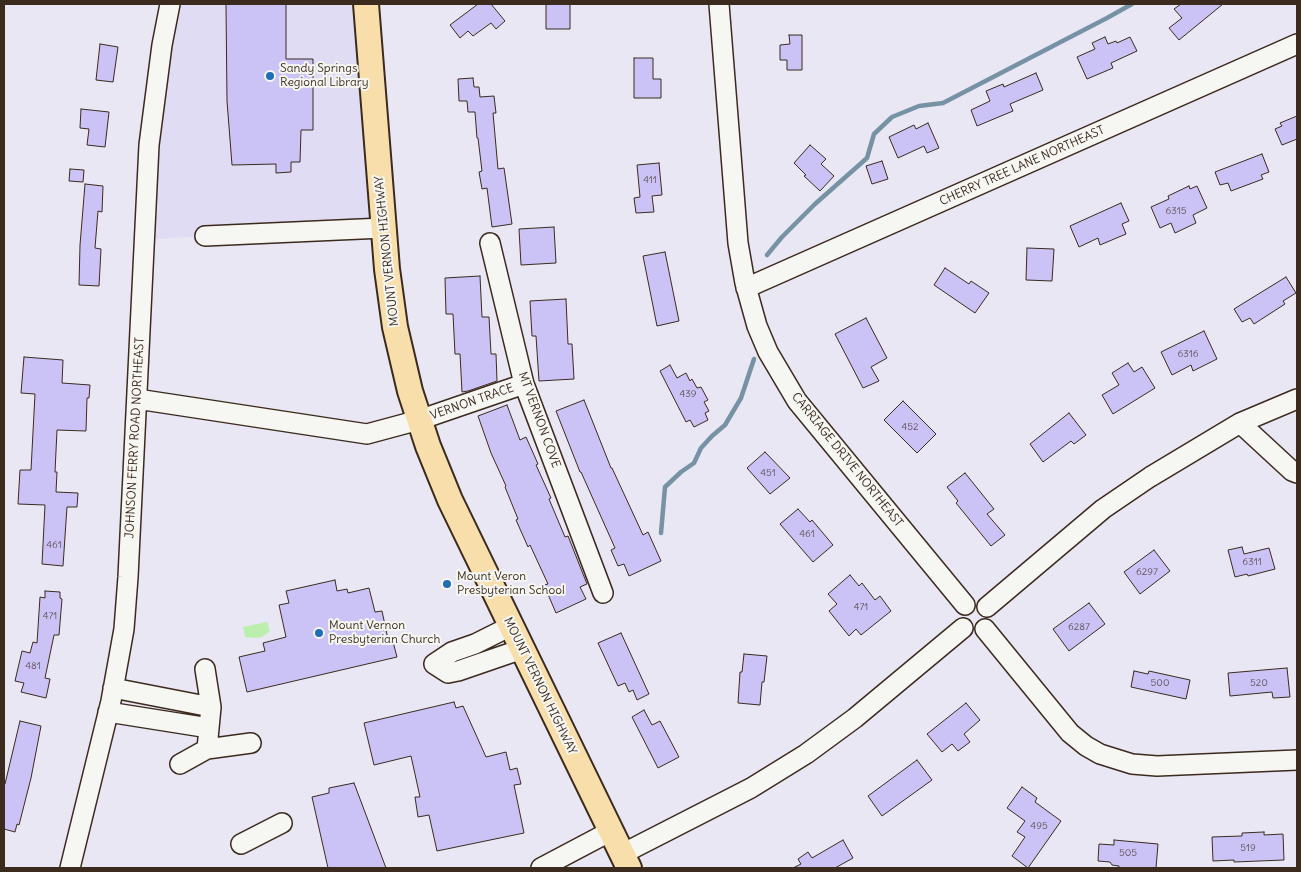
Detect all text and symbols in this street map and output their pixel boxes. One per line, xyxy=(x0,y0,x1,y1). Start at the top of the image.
place label: Sandy Springs Regional Library xyxy=(280,62,368,90)
marker: Sandy Springs Regional Library xyxy=(264,70,276,82)
street label: CHERRY TREE LANE NORTHEAST xyxy=(937,123,1107,209)
house number: 411 xyxy=(643,174,657,186)
street label: MOUNT VERNON HIGHWAY xyxy=(372,175,402,327)
house number: 6315 xyxy=(1165,205,1187,217)
street label: JOHNSON FERRY ROAD NORTHEAST xyxy=(123,337,147,539)
house number: 6316 xyxy=(1177,348,1199,360)
street label: MT VERNON COVE xyxy=(515,370,563,470)
street label: VERNON TRACE xyxy=(428,381,516,423)
house number: 439 xyxy=(679,388,697,400)
street label: CARRIAGE DRIVE NORTHEAST xyxy=(788,390,906,530)
house number: 452 xyxy=(901,421,919,433)
house number: 451 xyxy=(760,467,776,479)
house number: 461 xyxy=(799,528,815,540)
house number: 461 xyxy=(46,539,62,551)
house number: 6311 xyxy=(1242,556,1262,568)
house number: 6297 xyxy=(1136,566,1158,578)
place label: Mount Veron Presbyterian School xyxy=(457,570,565,598)
marker: Mount Veron Presbyterian School xyxy=(441,578,453,590)
house number: 471 xyxy=(854,601,868,613)
house number: 471 xyxy=(43,610,57,622)
street label: MOUNT VERNON HIGHWAY xyxy=(500,615,580,757)
place label: Mount Vernon Presbyterian Church xyxy=(329,619,440,647)
house number: 6287 xyxy=(1068,621,1090,633)
marker: Mount Vernon Presbyterian Church xyxy=(313,627,325,639)
house number: 481 xyxy=(25,660,41,672)
house number: 500 xyxy=(1151,677,1169,689)
house number: 520 xyxy=(1250,677,1268,689)
house number: 495 xyxy=(1030,820,1048,832)
house number: 519 xyxy=(1240,842,1256,854)
house number: 505 xyxy=(1119,847,1137,859)

